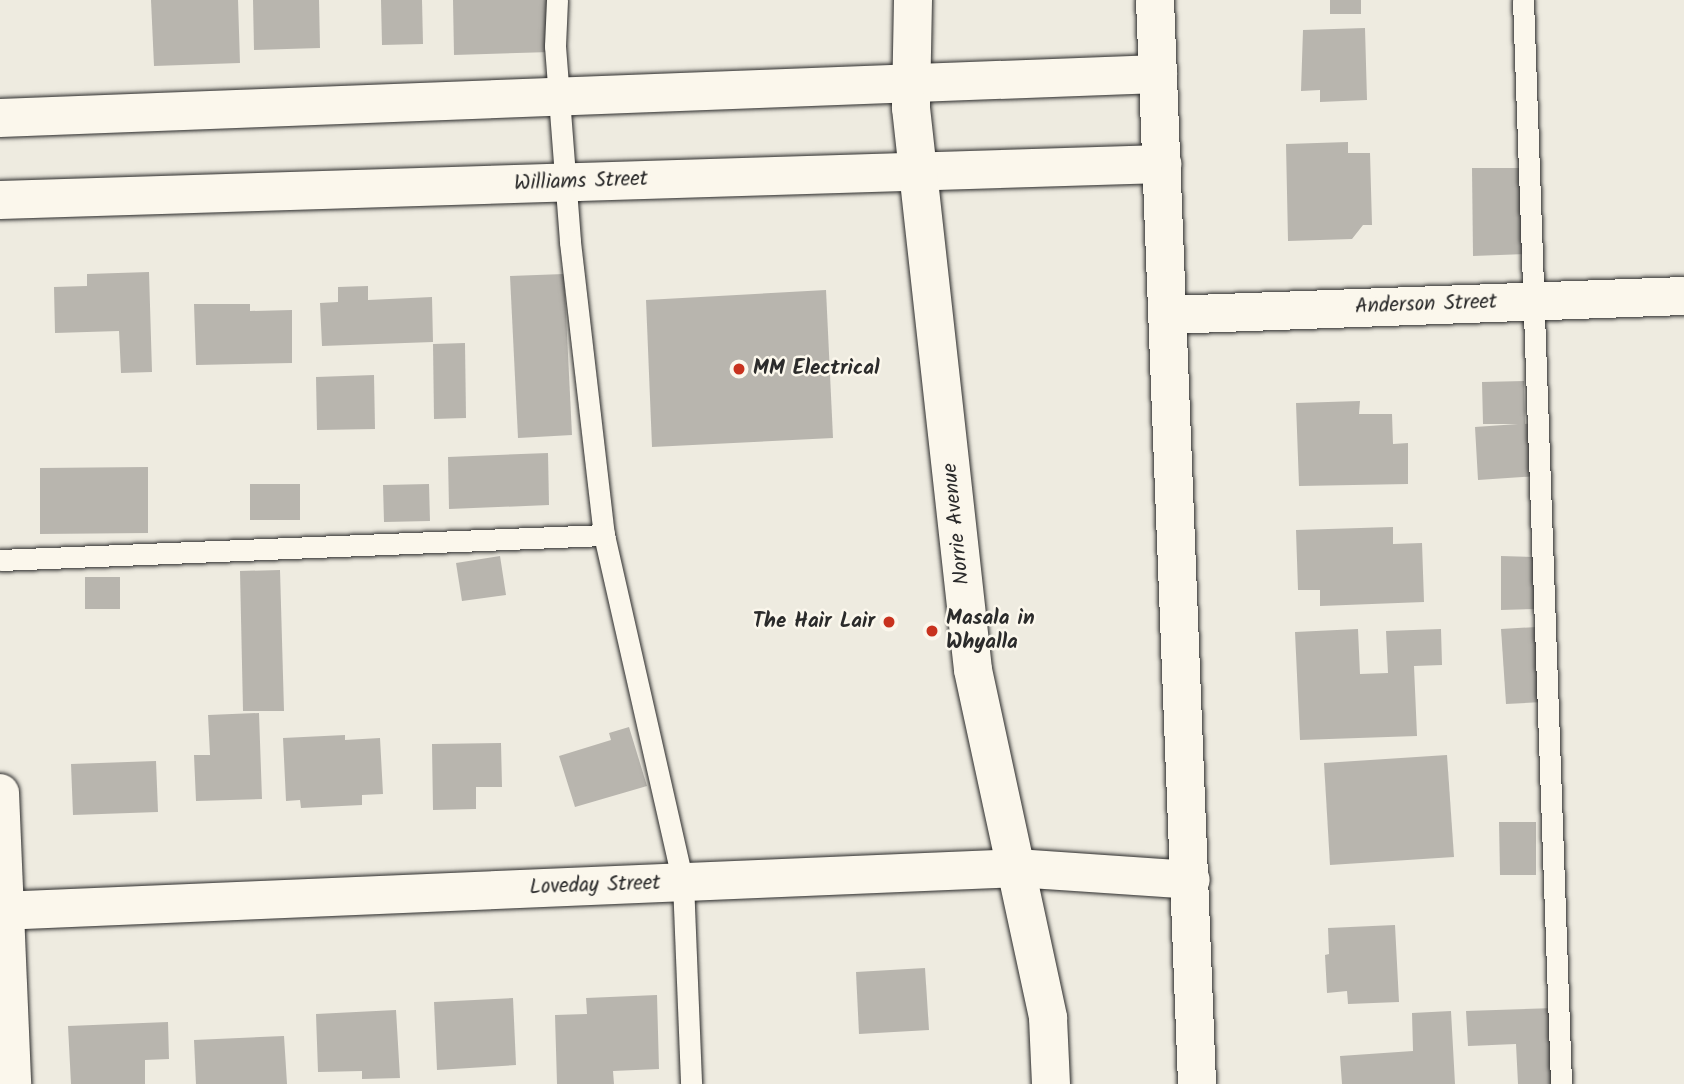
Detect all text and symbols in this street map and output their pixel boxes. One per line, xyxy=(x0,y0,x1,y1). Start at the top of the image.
street label: Williams Street xyxy=(514,167,648,197)
street label: Anderson Street xyxy=(1355,290,1497,320)
place label: MM Electrical xyxy=(753,356,880,382)
marker: MM Electrical xyxy=(731,361,747,377)
street label: Norrie Avenue xyxy=(938,462,976,586)
place label: Masala in Whyalla xyxy=(946,606,1035,656)
place label: The Hair Lair xyxy=(753,609,875,635)
marker: The Hair Lair xyxy=(881,614,897,630)
marker: Masala in Whyalla xyxy=(924,623,940,639)
street label: Loveday Street xyxy=(529,871,661,901)

